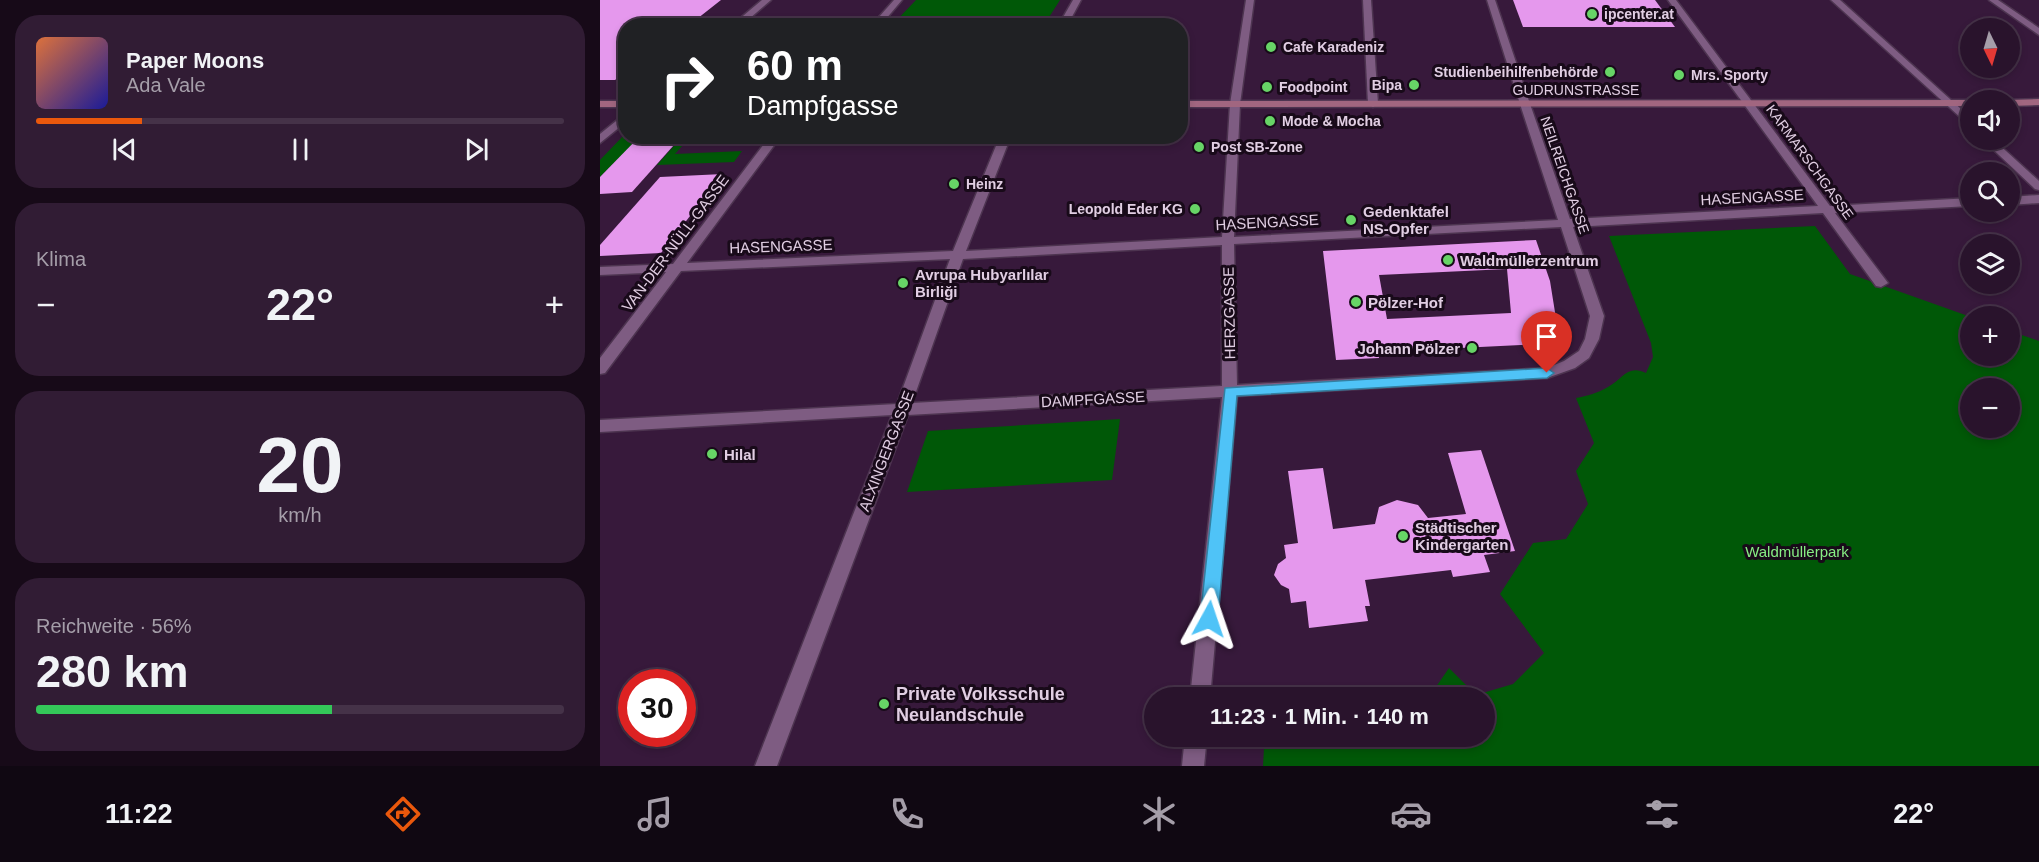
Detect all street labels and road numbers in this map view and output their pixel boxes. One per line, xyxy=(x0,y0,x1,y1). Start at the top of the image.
street label: GUDRUNSTRASSE xyxy=(1513,82,1639,98)
street label: KARMARSCHGASSE xyxy=(1763,102,1857,222)
street label: NEILREICHGASSE xyxy=(1537,114,1593,236)
street label: VAN-DER-NÜLL-GASSE xyxy=(618,171,732,315)
street label: HASENGASSE xyxy=(1700,186,1804,208)
street label: HASENGASSE xyxy=(1215,211,1319,233)
street label: HASENGASSE xyxy=(729,236,833,256)
street label: HERZGASSE xyxy=(1220,267,1238,359)
street label: ALXINGERGASSE xyxy=(855,388,917,514)
street label: DAMPFGASSE xyxy=(1041,388,1145,410)

